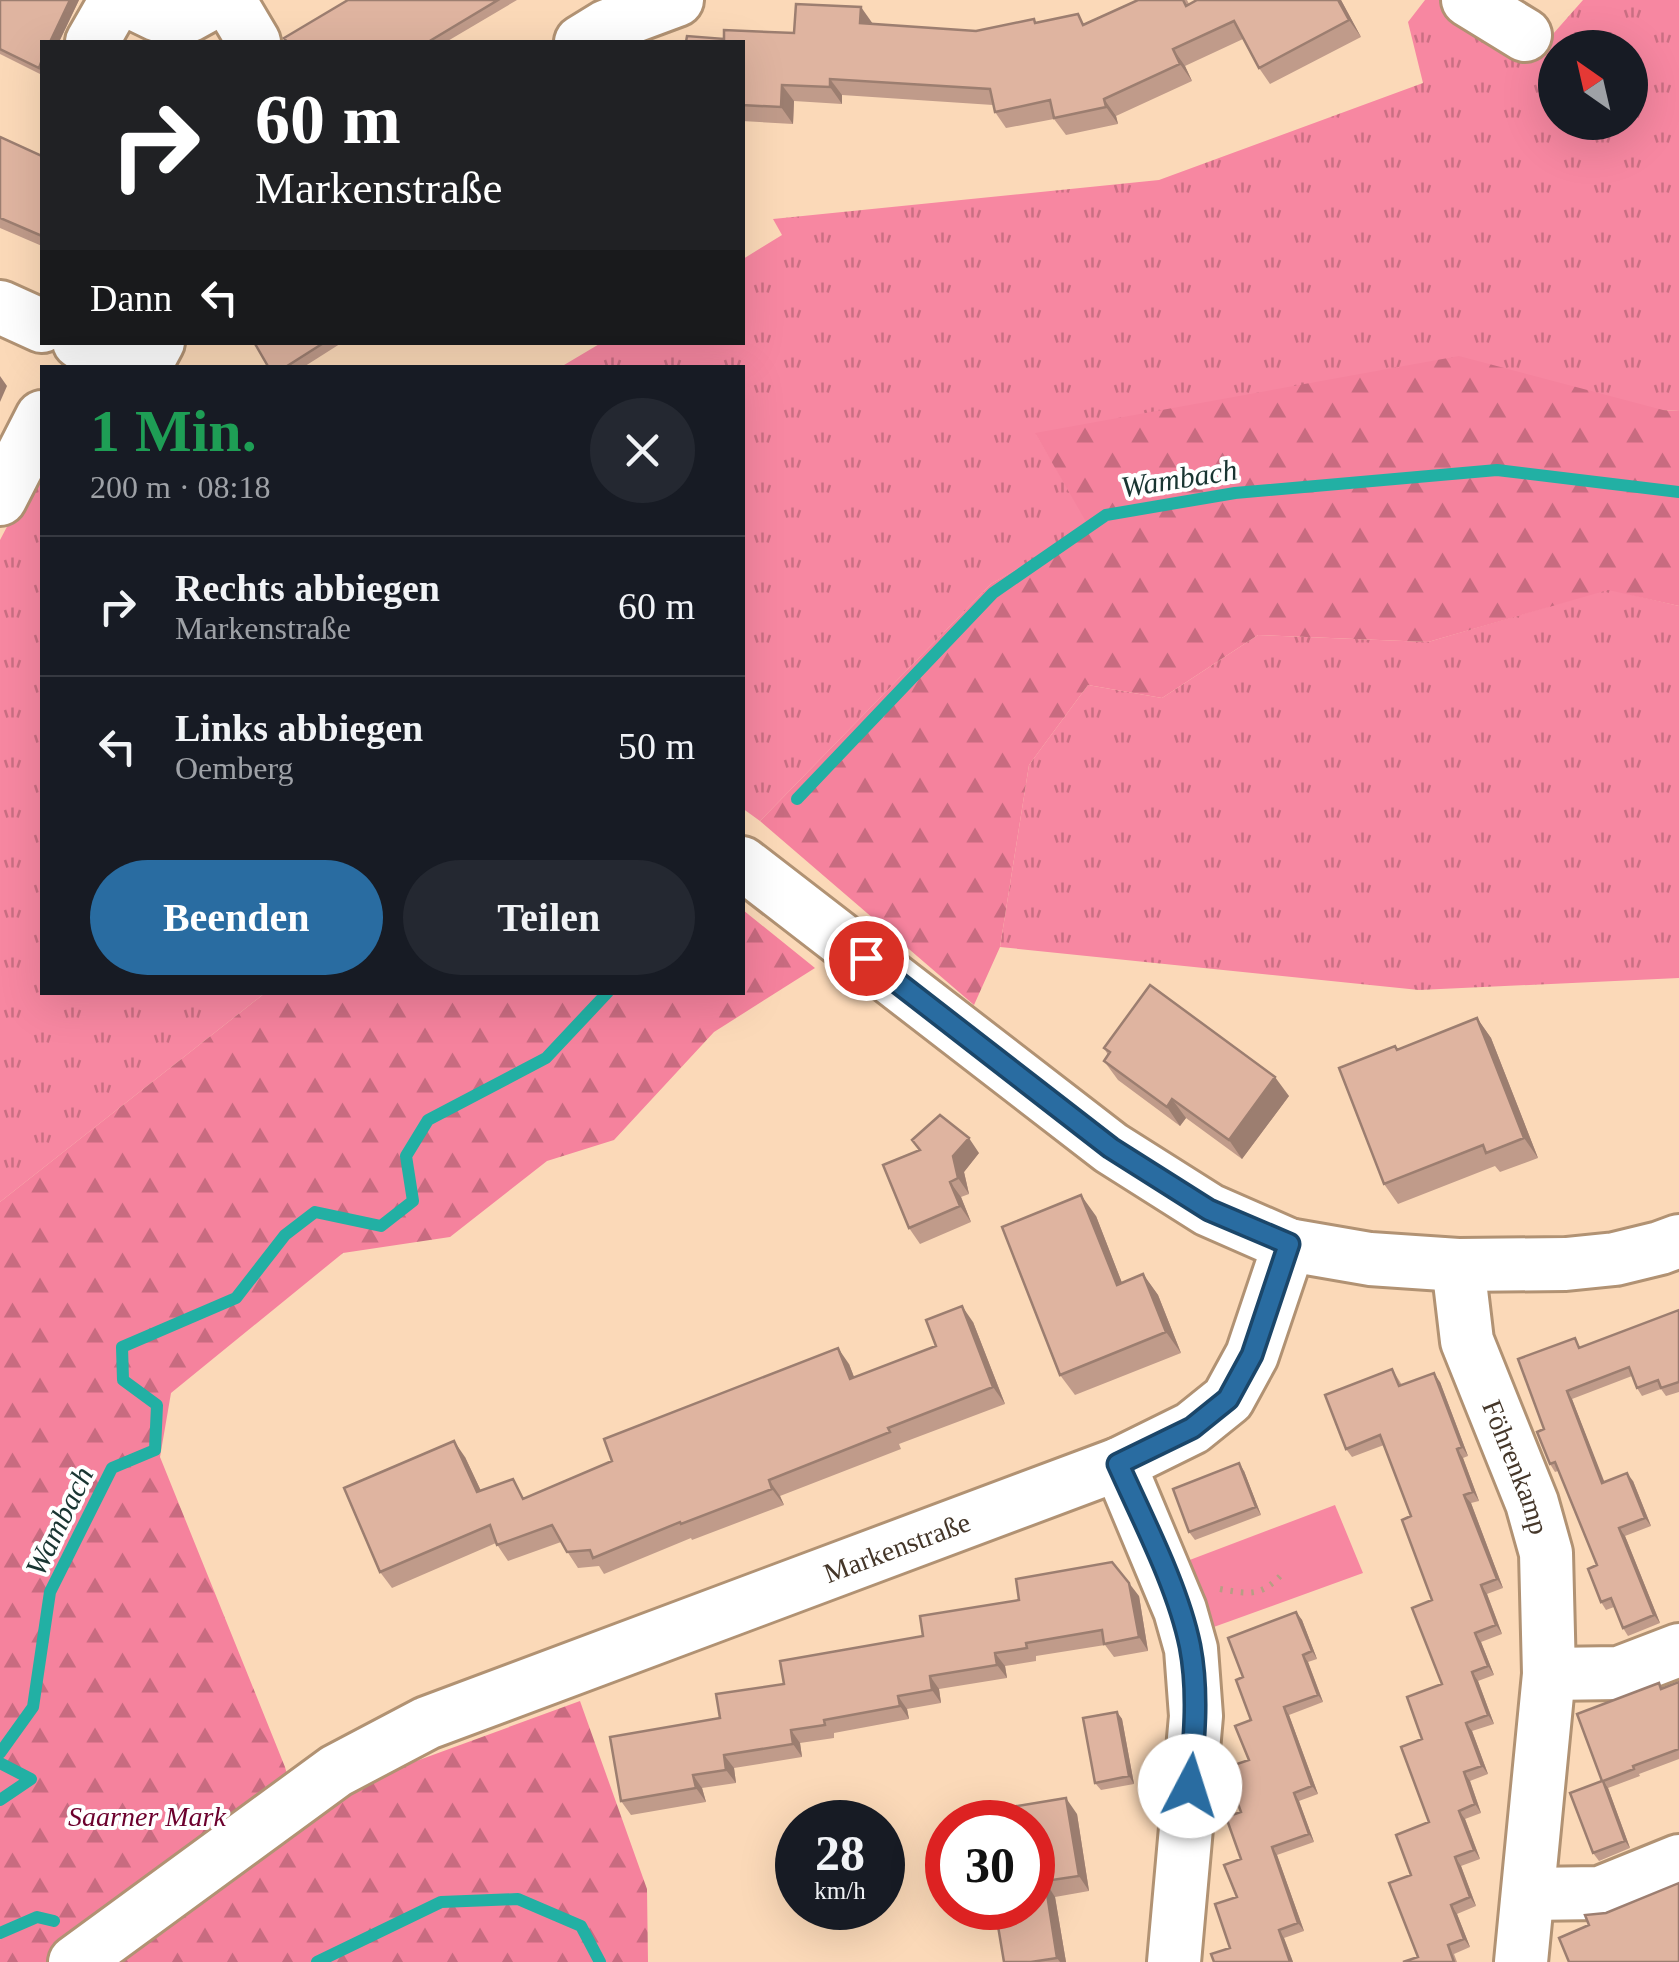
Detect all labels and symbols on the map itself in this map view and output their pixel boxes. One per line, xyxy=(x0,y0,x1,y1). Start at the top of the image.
north arrow xyxy=(1538,30,1648,140)
water label: Wambach xyxy=(1119,453,1239,503)
pin xyxy=(824,916,909,1001)
street label: Föhrenkamp xyxy=(1477,1395,1555,1538)
water label: Wambach xyxy=(18,1461,100,1581)
street label: Markenstraße xyxy=(819,1506,974,1589)
position arrow xyxy=(1138,1734,1242,1838)
speed limit sign: 30 xyxy=(925,1800,1055,1930)
park label: Saarner Mark xyxy=(68,1801,227,1832)

